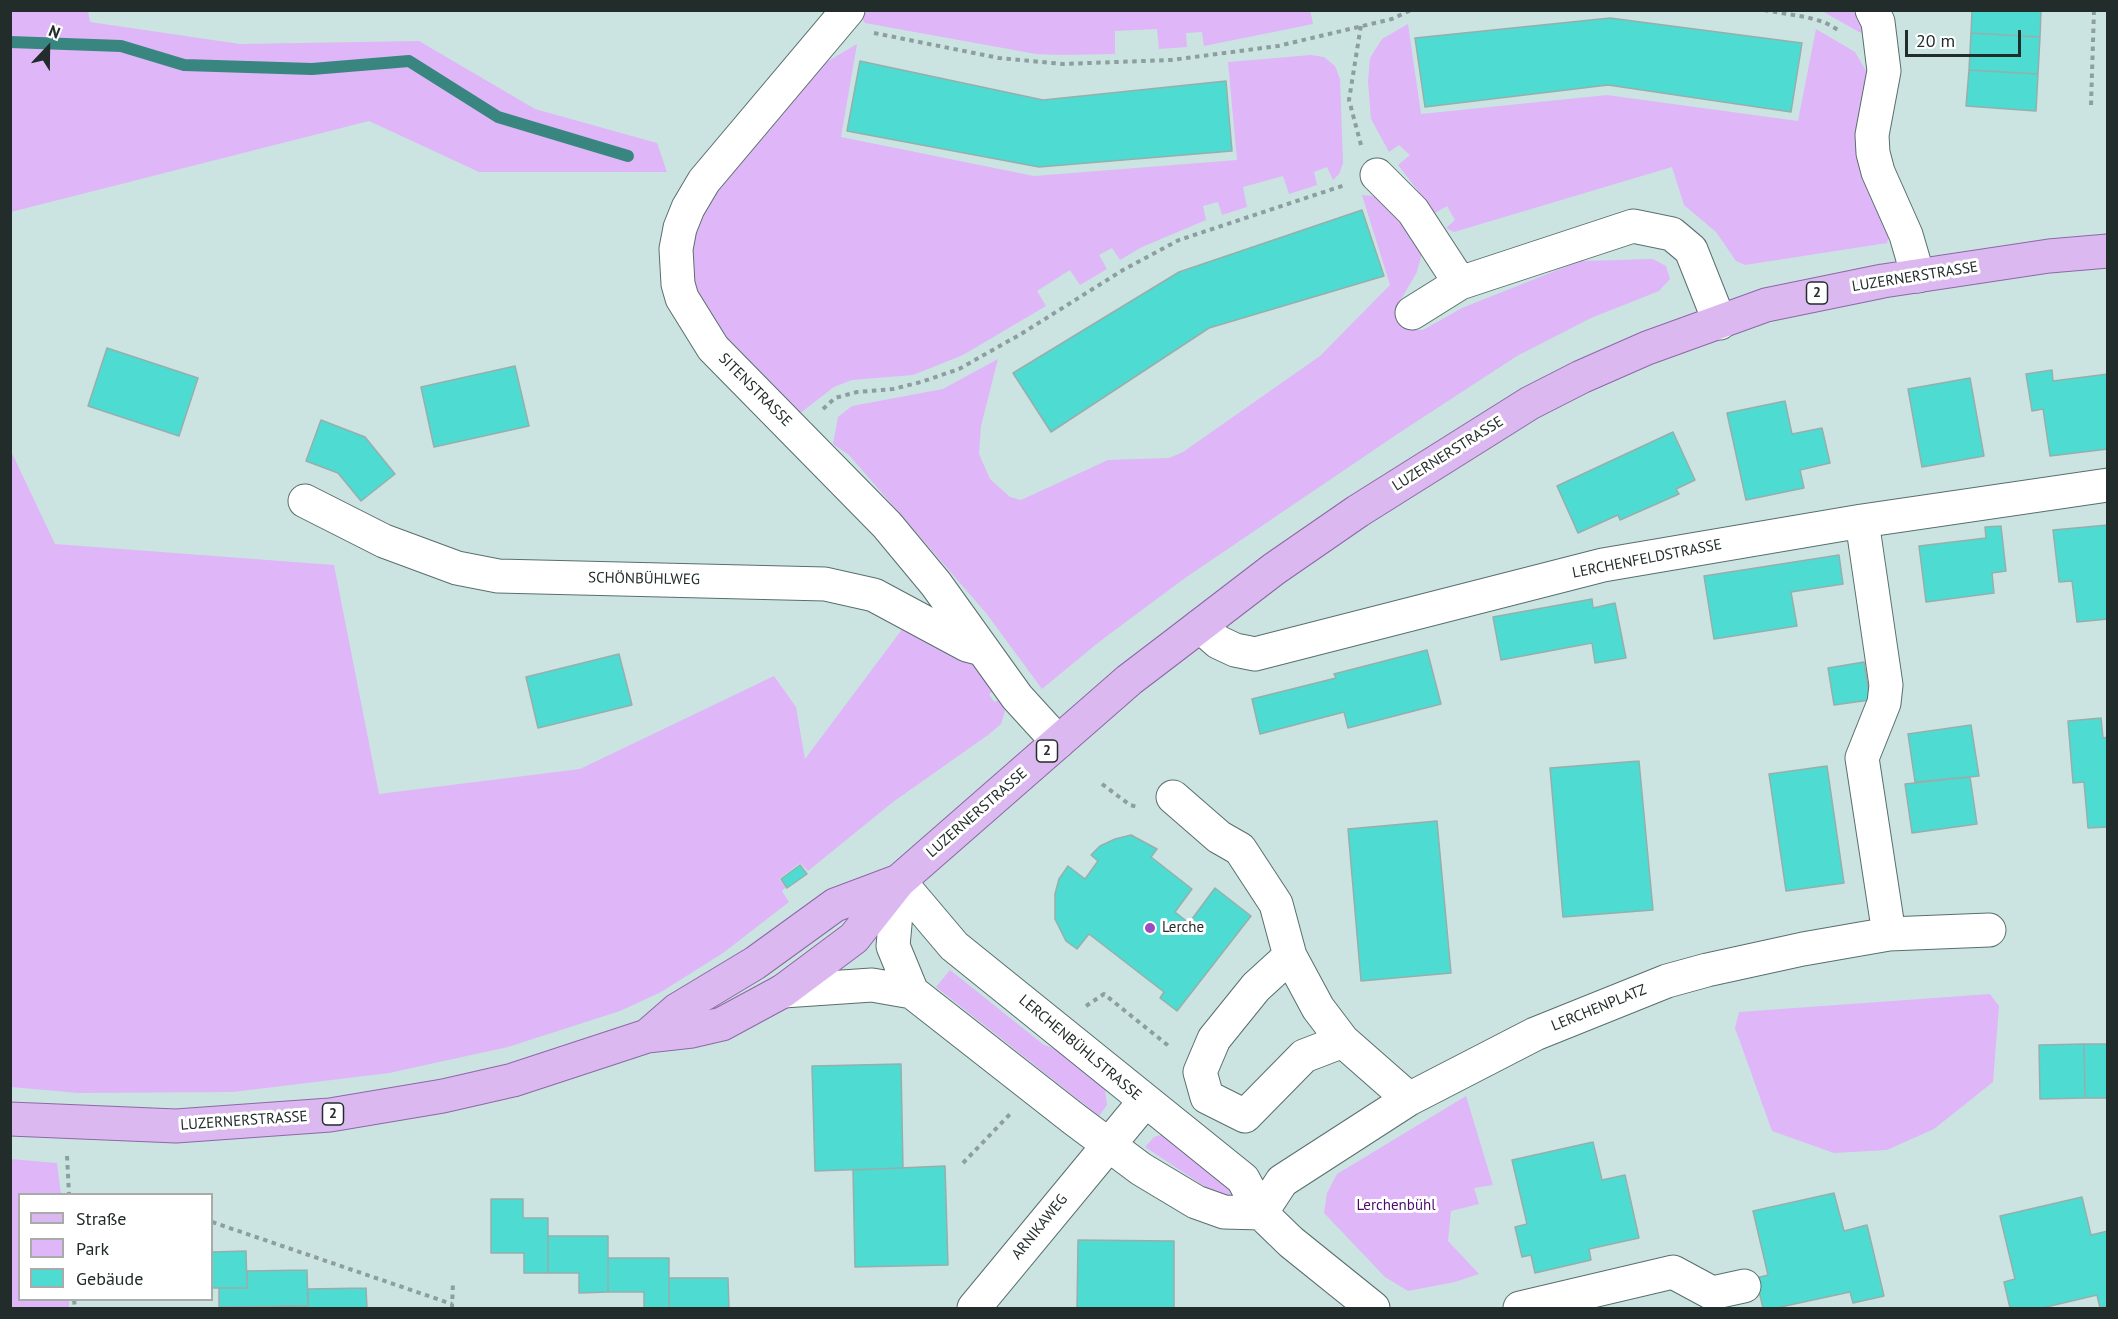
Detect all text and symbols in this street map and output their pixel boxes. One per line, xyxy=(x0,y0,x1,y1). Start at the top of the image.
north arrow xyxy=(18,18,78,78)
scale bar xyxy=(1908,18,2024,56)
text: N xyxy=(46,20,63,43)
text: 20 m xyxy=(1916,29,1955,52)
street label: LUZERNERSTRASSE xyxy=(1851,258,1979,296)
road number: 2 xyxy=(1806,282,1828,304)
street label: SITENSTRASSE xyxy=(715,350,795,430)
street label: LUZERNERSTRASSE xyxy=(1389,413,1507,495)
street label: LERCHENFELDSTRASSE xyxy=(1571,536,1723,582)
street label: SCHÖNBÜHLWEG xyxy=(588,569,700,589)
road number: 2 xyxy=(1036,740,1058,762)
street label: LUZERNERSTRASSE xyxy=(923,764,1031,862)
place label: Lerche xyxy=(1162,919,1204,937)
marker: Lerche xyxy=(1143,921,1157,935)
street label: LERCHENPLATZ xyxy=(1549,981,1649,1035)
street label: LERCHENBÜHLSTRASSE xyxy=(1015,991,1145,1105)
road number: 2 xyxy=(322,1103,344,1125)
street label: LUZERNERSTRASSE xyxy=(180,1108,308,1134)
street label: ARNIKAWEG xyxy=(1008,1191,1072,1263)
legend xyxy=(18,1193,213,1301)
park label: Lerchenbühl xyxy=(1356,1197,1436,1215)
text: Straße xyxy=(76,1207,127,1230)
text: Park xyxy=(76,1237,109,1260)
text: Gebäude xyxy=(76,1267,143,1290)

